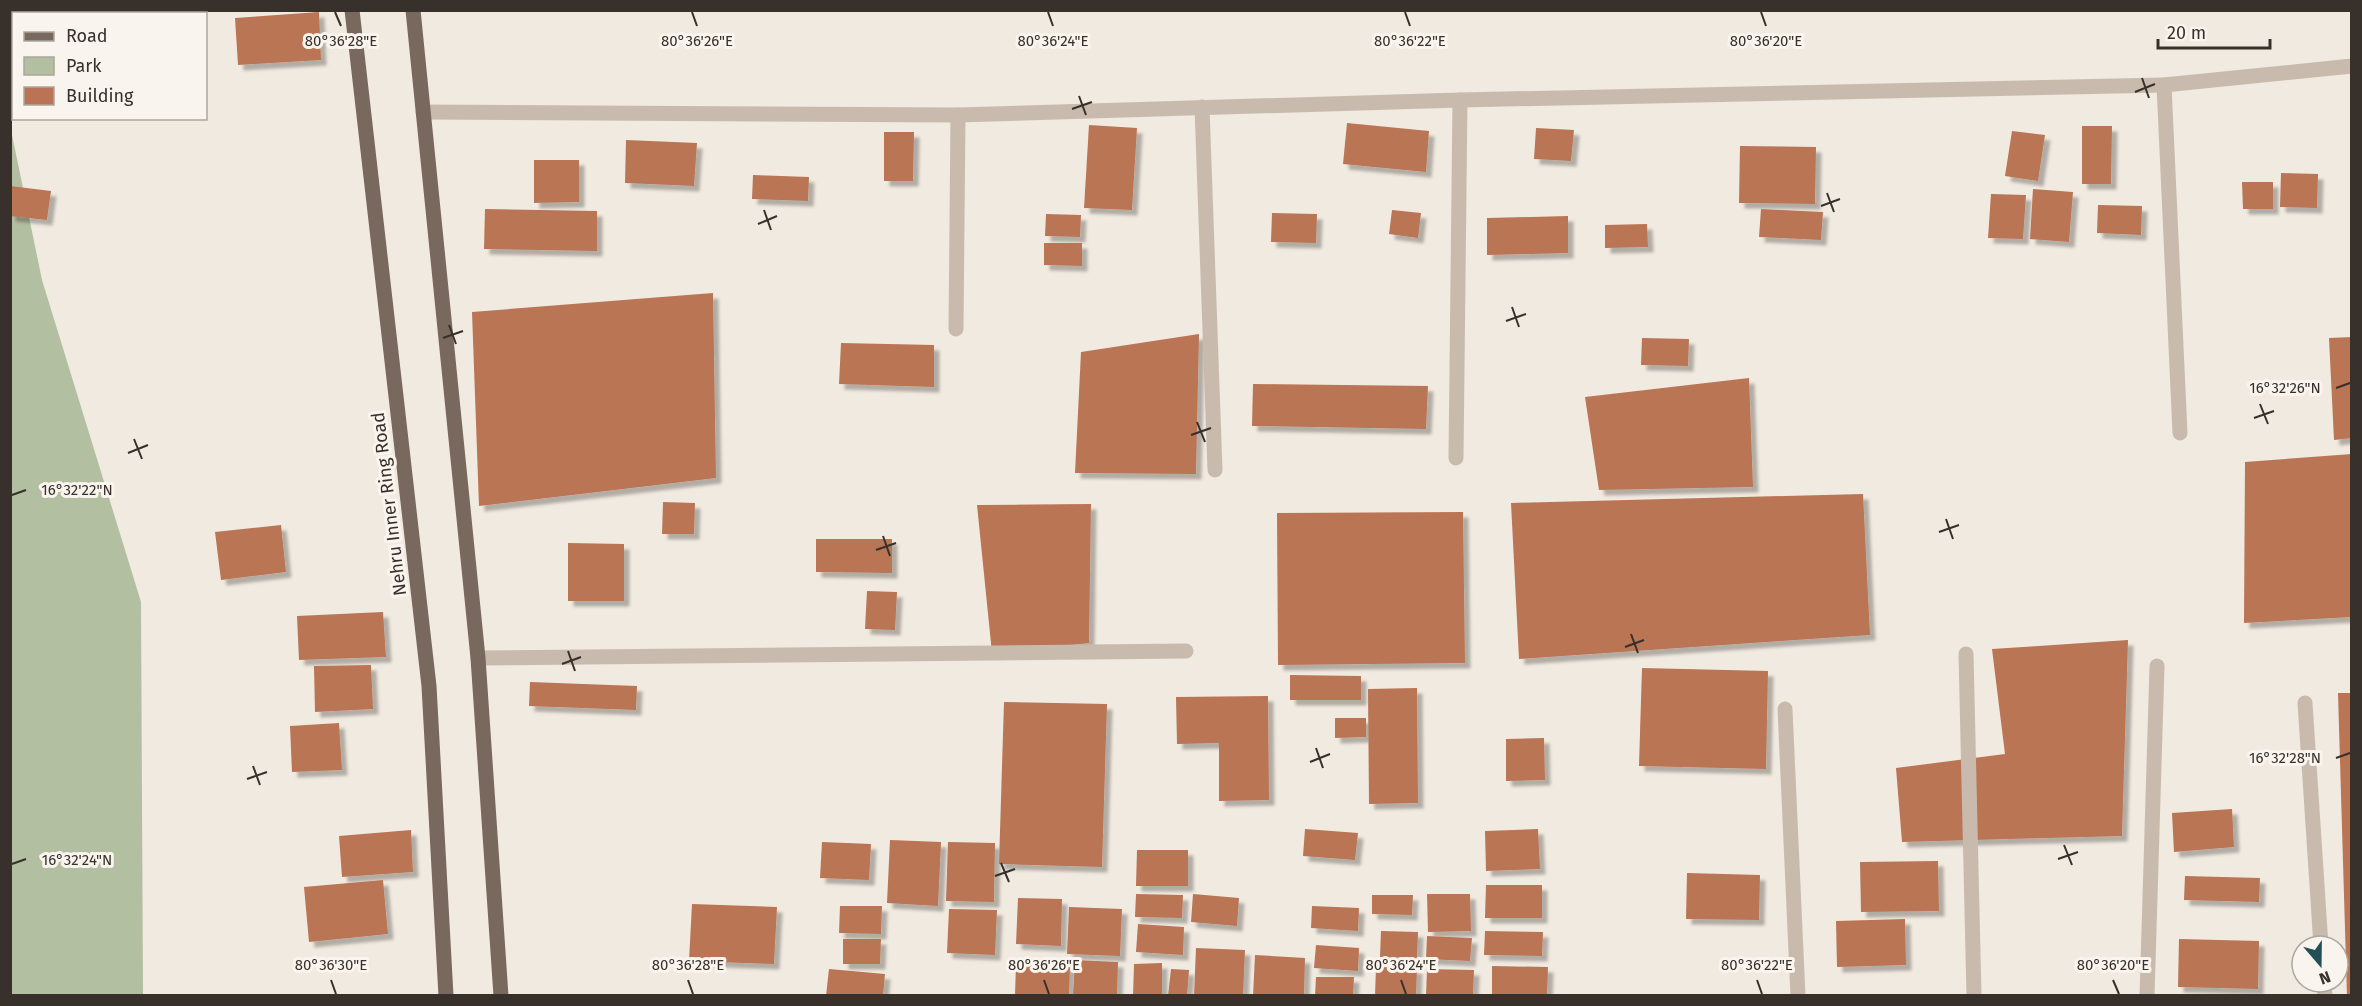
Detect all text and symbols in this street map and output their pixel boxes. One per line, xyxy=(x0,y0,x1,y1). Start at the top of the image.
legend xyxy=(12,12,207,120)
scale bar xyxy=(2158,12,2270,50)
text: 20 m xyxy=(2167,22,2206,44)
text: Road xyxy=(66,25,108,47)
text: 80°36'28"E xyxy=(305,32,377,50)
text: 80°36'26"E xyxy=(661,32,733,50)
text: 80°36'24"E xyxy=(1017,32,1089,50)
text: 80°36'22"E xyxy=(1374,32,1446,50)
text: 80°36'20"E xyxy=(1730,32,1802,50)
text: Park xyxy=(66,55,102,77)
text: Building xyxy=(66,85,134,107)
text: 16°32'26"N xyxy=(2249,379,2321,397)
street label: Nehru Inner Ring Road xyxy=(367,411,411,597)
text: 16°32'22"N xyxy=(41,481,113,499)
text: 16°32'28"N xyxy=(2249,749,2321,767)
text: 16°32'24"N xyxy=(42,851,112,869)
north arrow xyxy=(2290,934,2350,994)
text: 80°36'30"E xyxy=(295,956,367,974)
text: 80°36'28"E xyxy=(652,956,724,974)
text: 80°36'26"E xyxy=(1008,956,1080,974)
text: 80°36'24"E xyxy=(1365,956,1437,974)
text: 80°36'22"E xyxy=(1721,956,1793,974)
text: 80°36'20"E xyxy=(2077,956,2149,974)
text: N xyxy=(2317,967,2333,988)

